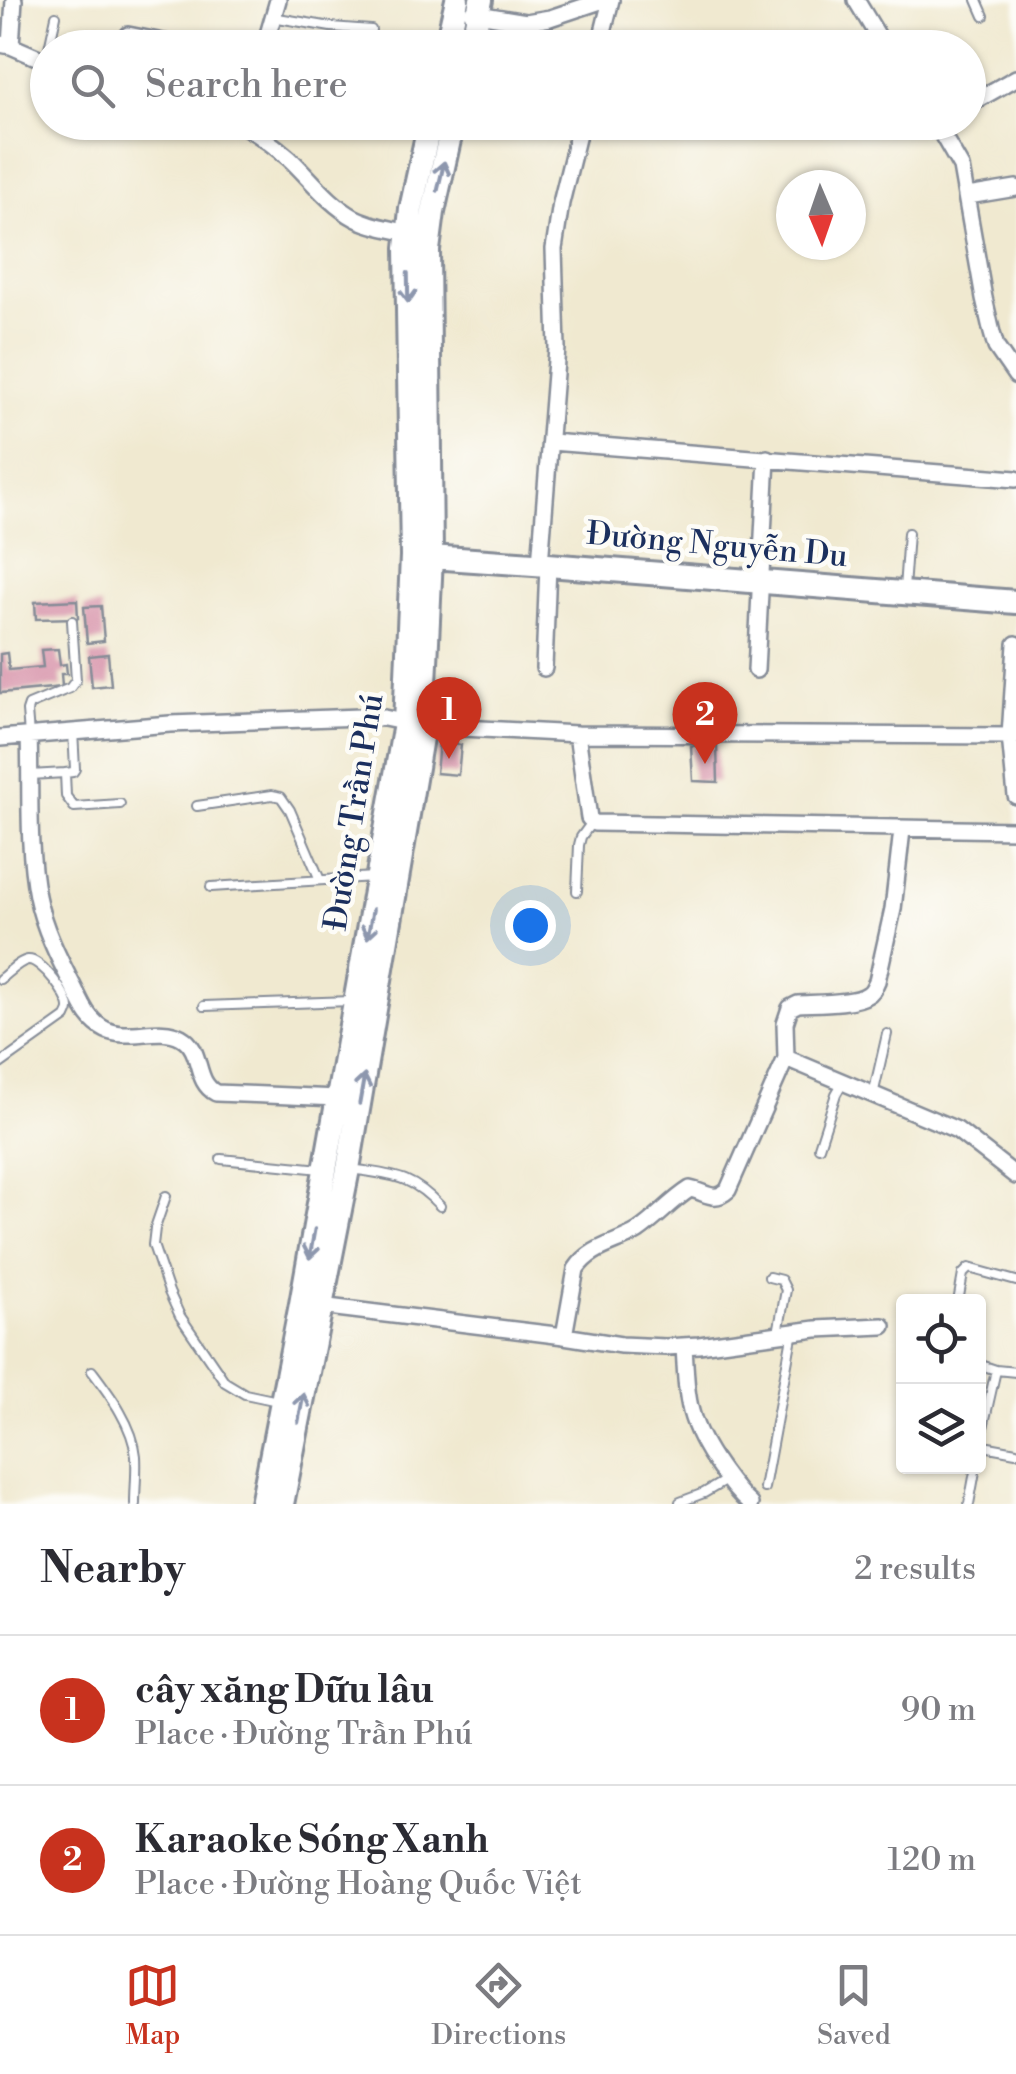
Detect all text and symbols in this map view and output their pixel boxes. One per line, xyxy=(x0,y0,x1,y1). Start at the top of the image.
search box xyxy=(30,30,986,140)
icon: search xyxy=(65,58,120,113)
text: Search here xyxy=(145,62,348,109)
one-way arrow xyxy=(433,161,451,193)
north arrow xyxy=(776,170,866,260)
one-way arrow xyxy=(398,270,418,303)
street label: Đường Nguyễn Du xyxy=(585,514,849,576)
pin: 1 xyxy=(416,676,482,759)
pin: 2 xyxy=(672,682,738,764)
street label: Đường Trần Phú xyxy=(316,691,392,933)
your location xyxy=(505,900,556,951)
one-way arrow xyxy=(359,908,378,940)
one-way arrow xyxy=(353,1073,372,1106)
one-way arrow xyxy=(302,1227,321,1260)
map controls xyxy=(896,1294,986,1474)
button: locate xyxy=(896,1294,986,1384)
button: layers xyxy=(896,1384,986,1474)
one-way arrow xyxy=(292,1393,311,1425)
text: Nearby xyxy=(40,1543,185,1596)
text: 2 results xyxy=(854,1549,976,1589)
text: cây xăng Dữu lâu xyxy=(135,1667,434,1714)
text: 1 xyxy=(65,1690,80,1730)
text: 90 m xyxy=(901,1690,976,1730)
text: Place · Đường Trần Phú xyxy=(135,1714,473,1754)
text: Karaoke Sóng Xanh xyxy=(135,1817,489,1864)
text: 2 xyxy=(62,1840,83,1880)
text: 120 m xyxy=(887,1840,976,1880)
text: Place · Đường Hoàng Quốc Việt xyxy=(135,1864,582,1904)
tab: Map xyxy=(125,1958,180,2053)
tab: Directions xyxy=(431,1958,566,2053)
tab: Saved xyxy=(817,1958,891,2053)

